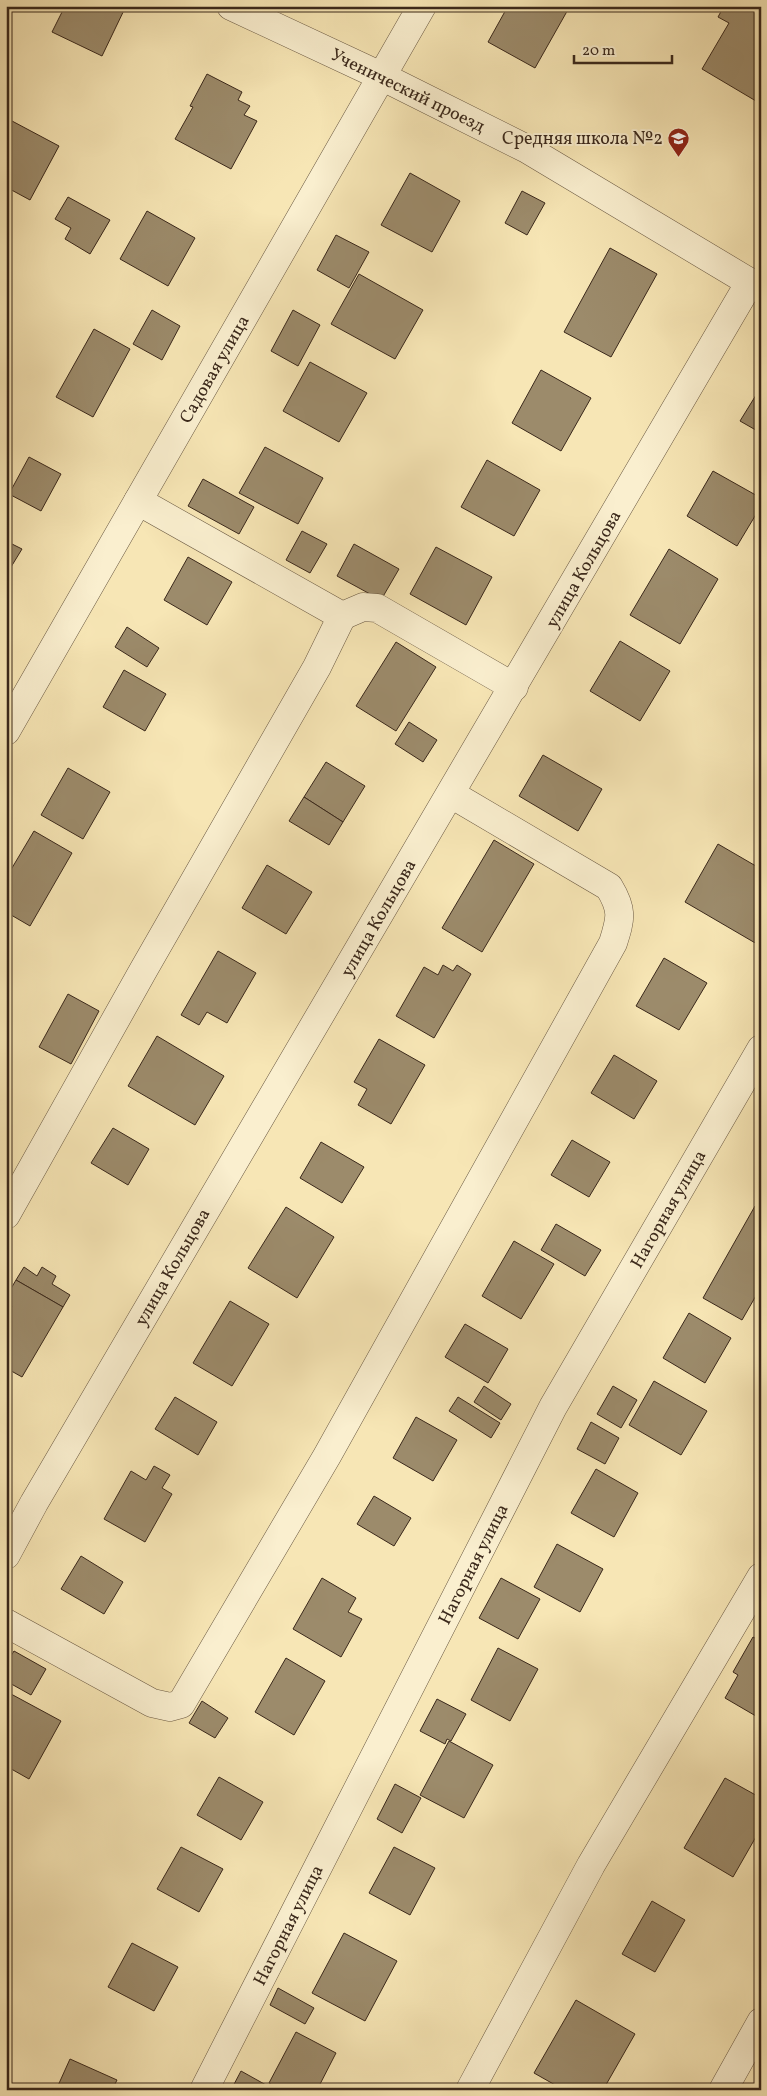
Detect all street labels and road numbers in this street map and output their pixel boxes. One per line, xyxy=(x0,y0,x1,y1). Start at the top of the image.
street label: Ученический проезд xyxy=(326,43,489,140)
street label: Садовая улица xyxy=(174,311,256,428)
street label: улица Кольцова xyxy=(540,506,628,633)
street label: улица Кольцова xyxy=(335,855,423,982)
street label: Нагорная улица xyxy=(625,1146,713,1273)
street label: улица Кольцова xyxy=(129,1204,217,1331)
street label: Нагорная улица xyxy=(433,1500,516,1629)
street label: Нагорная улица xyxy=(248,1861,331,1990)

